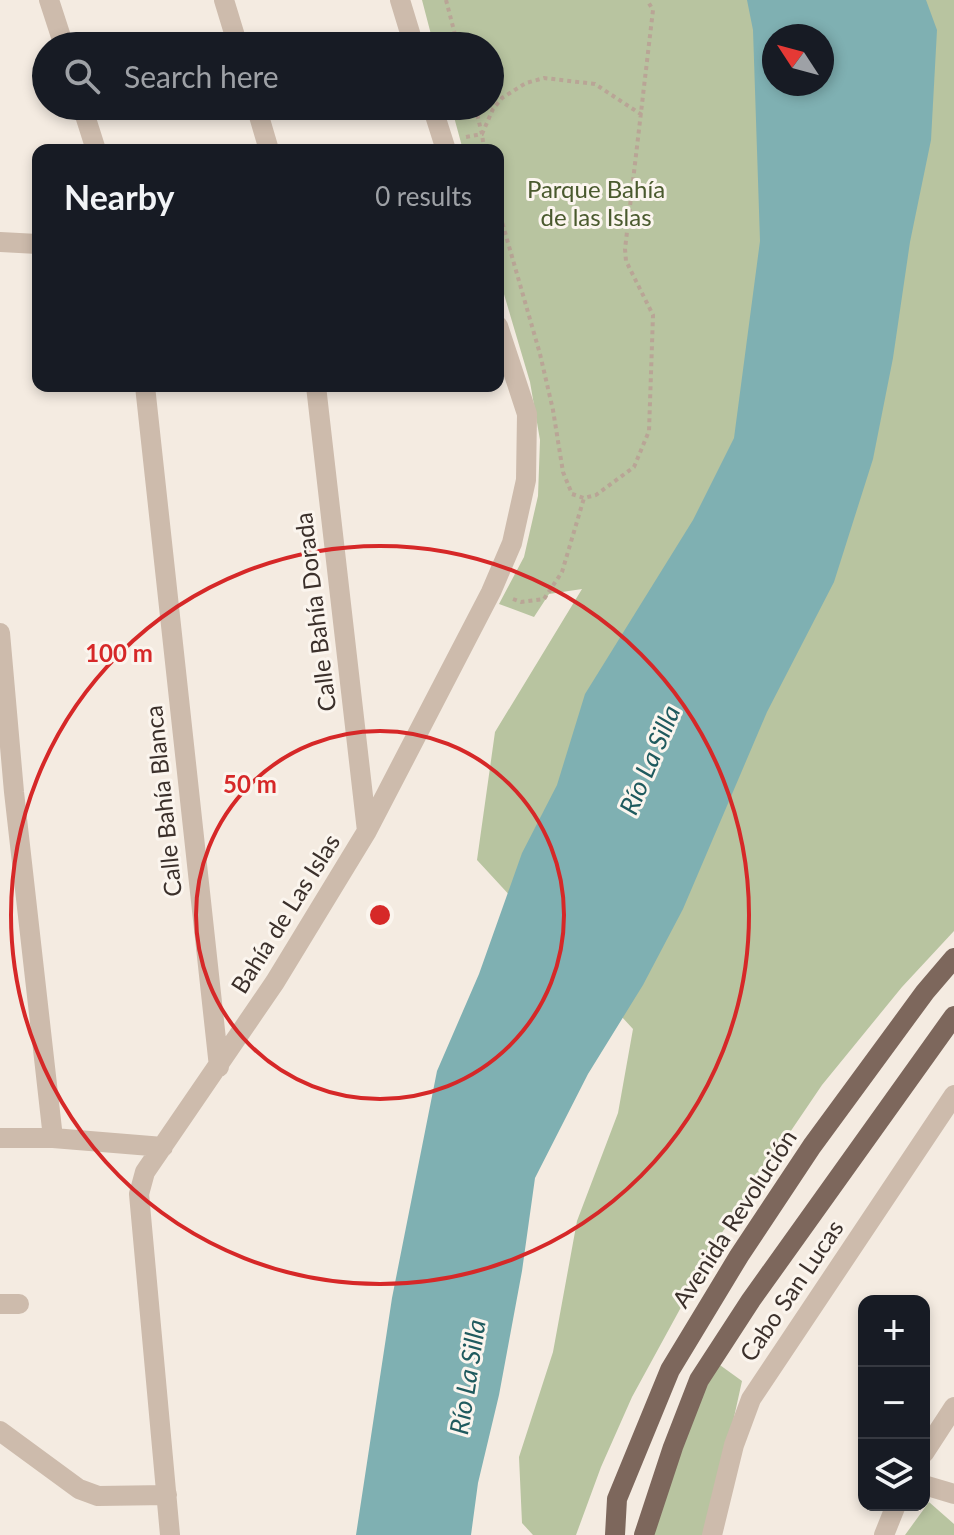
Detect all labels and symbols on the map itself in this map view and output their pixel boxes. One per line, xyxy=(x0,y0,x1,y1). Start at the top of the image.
north arrow xyxy=(762,24,834,96)
park label: Parque Bahía de las Islas xyxy=(527,174,665,231)
street label: Calle Bahía Dorada xyxy=(288,511,341,713)
text: 100 m xyxy=(85,638,153,667)
water label: Río La Silla xyxy=(612,700,686,819)
street label: Calle Bahía Blanca xyxy=(138,704,187,898)
text: 50 m xyxy=(223,769,277,798)
street label: Bahía de Las Islas xyxy=(224,828,345,998)
centre of rings xyxy=(366,901,394,929)
street label: Avenida Revolución xyxy=(665,1124,802,1313)
street label: Cabo San Lucas xyxy=(733,1214,849,1366)
water label: Río La Silla xyxy=(442,1317,492,1437)

